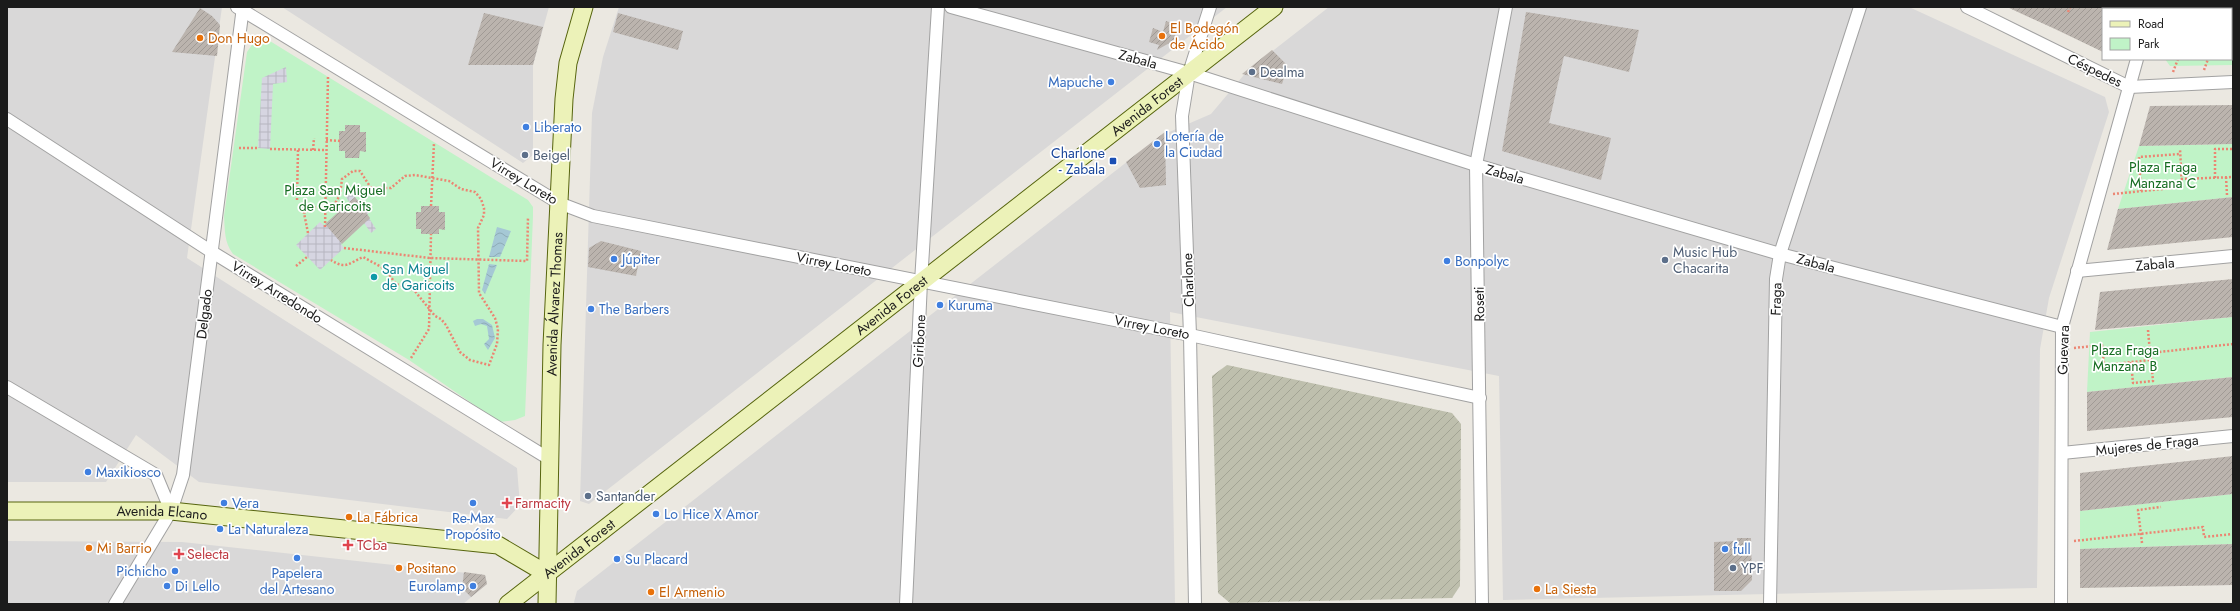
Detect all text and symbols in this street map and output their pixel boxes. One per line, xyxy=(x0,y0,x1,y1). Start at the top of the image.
legend xyxy=(2102,8,2232,60)
text: Road xyxy=(2138,15,2164,33)
place label: El Bodegón de Ácido xyxy=(1170,18,1239,54)
place label: Don Hugo xyxy=(208,28,270,48)
marker: El Bodegón de Ácido xyxy=(1157,31,1167,41)
marker: Don Hugo xyxy=(195,33,205,43)
text: Park xyxy=(2138,35,2160,53)
street label: Zabala xyxy=(1117,44,1159,74)
street label: Céspedes xyxy=(2064,48,2126,92)
place label: Dealma xyxy=(1260,62,1304,82)
marker: Dealma xyxy=(1247,67,1257,77)
street label: Avenida Forest xyxy=(1107,71,1188,141)
place label: Mapuche xyxy=(1048,72,1103,92)
marker: Mapuche xyxy=(1106,77,1116,87)
place label: Liberato xyxy=(534,117,582,137)
marker: Liberato xyxy=(521,122,531,132)
place label: Lotería de la Ciudad xyxy=(1165,126,1224,162)
marker: Lotería de la Ciudad xyxy=(1152,139,1162,149)
place label: Charlone - Zabala xyxy=(1051,143,1105,179)
place label: Beigel xyxy=(533,145,570,165)
marker: Beigel xyxy=(520,150,530,160)
street label: Virrey Loreto xyxy=(486,153,562,209)
marker: Charlone - Zabala xyxy=(1108,156,1118,166)
park label: Plaza Fraga Manzana C xyxy=(2129,157,2197,193)
street label: Zabala xyxy=(1483,159,1527,189)
park label: Plaza San Miguel de Garicoits xyxy=(284,180,386,216)
street label: Avenida Álvarez Thomas xyxy=(541,231,568,376)
place label: Music Hub Chacarita xyxy=(1673,242,1737,278)
street label: Virrey Loreto xyxy=(795,247,874,281)
street label: Zabala xyxy=(1795,248,1837,278)
place label: Júpiter xyxy=(620,249,660,269)
place label: Bonpolyc xyxy=(1455,251,1509,271)
street label: Zabala xyxy=(2135,252,2175,276)
street label: Charlone xyxy=(1177,253,1199,307)
marker: Júpiter xyxy=(609,254,619,264)
marker: Music Hub Chacarita xyxy=(1660,255,1670,265)
street label: Virrey Arredondo xyxy=(228,256,327,328)
marker: Bonpolyc xyxy=(1442,256,1452,266)
place label: San Miguel de Garicoits xyxy=(382,259,455,295)
street label: Avenida Forest xyxy=(851,270,932,340)
marker: San Miguel de Garicoits xyxy=(369,272,379,282)
street label: Fraga xyxy=(1765,282,1787,316)
street label: Roseti xyxy=(1469,286,1489,322)
street label: Delgado xyxy=(191,287,217,340)
place label: Kuruma xyxy=(948,295,993,315)
place label: The Barbers xyxy=(599,299,670,319)
marker: Kuruma xyxy=(935,300,945,310)
marker: The Barbers xyxy=(586,304,596,314)
street label: Virrey Loreto xyxy=(1113,310,1192,344)
street label: Giribone xyxy=(908,314,930,368)
street label: Guevara xyxy=(2052,325,2074,375)
park label: Plaza Fraga Manzana B xyxy=(2091,340,2159,376)
street label: Mujeres de Fraga xyxy=(2095,430,2199,460)
place label: Maxikiosco xyxy=(96,462,161,482)
marker: Maxikiosco xyxy=(83,467,93,477)
place label: Santander xyxy=(596,486,655,506)
marker: Santander xyxy=(583,491,593,501)
place label: Vera xyxy=(232,493,259,513)
place label: Farmacity xyxy=(515,493,571,513)
marker: Vera xyxy=(219,498,229,508)
marker: Re-Max Propósito xyxy=(468,498,478,508)
marker: Farmacity xyxy=(502,498,512,508)
street label: Avenida Elcano xyxy=(116,501,209,525)
place label: Lo Hice X Amor xyxy=(664,504,759,524)
place label: La Fábrica xyxy=(357,507,418,527)
place label: Re-Max Propósito xyxy=(445,508,501,544)
marker: Lo Hice X Amor xyxy=(651,509,661,519)
marker: La Fábrica xyxy=(344,512,354,522)
street label: Avenida Forest xyxy=(539,514,620,583)
place label: La Naturaleza xyxy=(228,519,308,539)
marker: La Naturaleza xyxy=(215,524,225,534)
place label: TCba xyxy=(357,535,387,555)
place label: Mi Barrio xyxy=(97,538,152,558)
marker: TCba xyxy=(342,539,354,551)
place label: full xyxy=(1733,539,1751,559)
marker: Mi Barrio xyxy=(84,543,94,553)
place label: Selecta xyxy=(187,544,229,564)
marker: full xyxy=(1720,544,1730,554)
marker: Selecta xyxy=(174,549,184,559)
place label: Su Placard xyxy=(625,549,688,569)
marker: Papelera del Artesano xyxy=(292,553,302,563)
marker: Su Placard xyxy=(612,554,622,564)
place label: Positano xyxy=(407,558,457,578)
place label: YPF xyxy=(1741,558,1764,578)
place label: Pichicho xyxy=(116,561,167,581)
place label: Papelera del Artesano xyxy=(260,563,335,599)
marker: Positano xyxy=(394,563,404,573)
marker: YPF xyxy=(1728,563,1738,573)
marker: Pichicho xyxy=(170,566,180,576)
place label: Di Lello xyxy=(175,576,220,596)
place label: Eurolamp xyxy=(409,576,465,596)
place label: La Siesta xyxy=(1545,579,1597,599)
marker: Di Lello xyxy=(162,581,172,591)
marker: Eurolamp xyxy=(468,581,478,591)
place label: El Armenio xyxy=(659,582,725,602)
marker: La Siesta xyxy=(1532,584,1542,594)
marker: El Armenio xyxy=(646,587,656,597)

